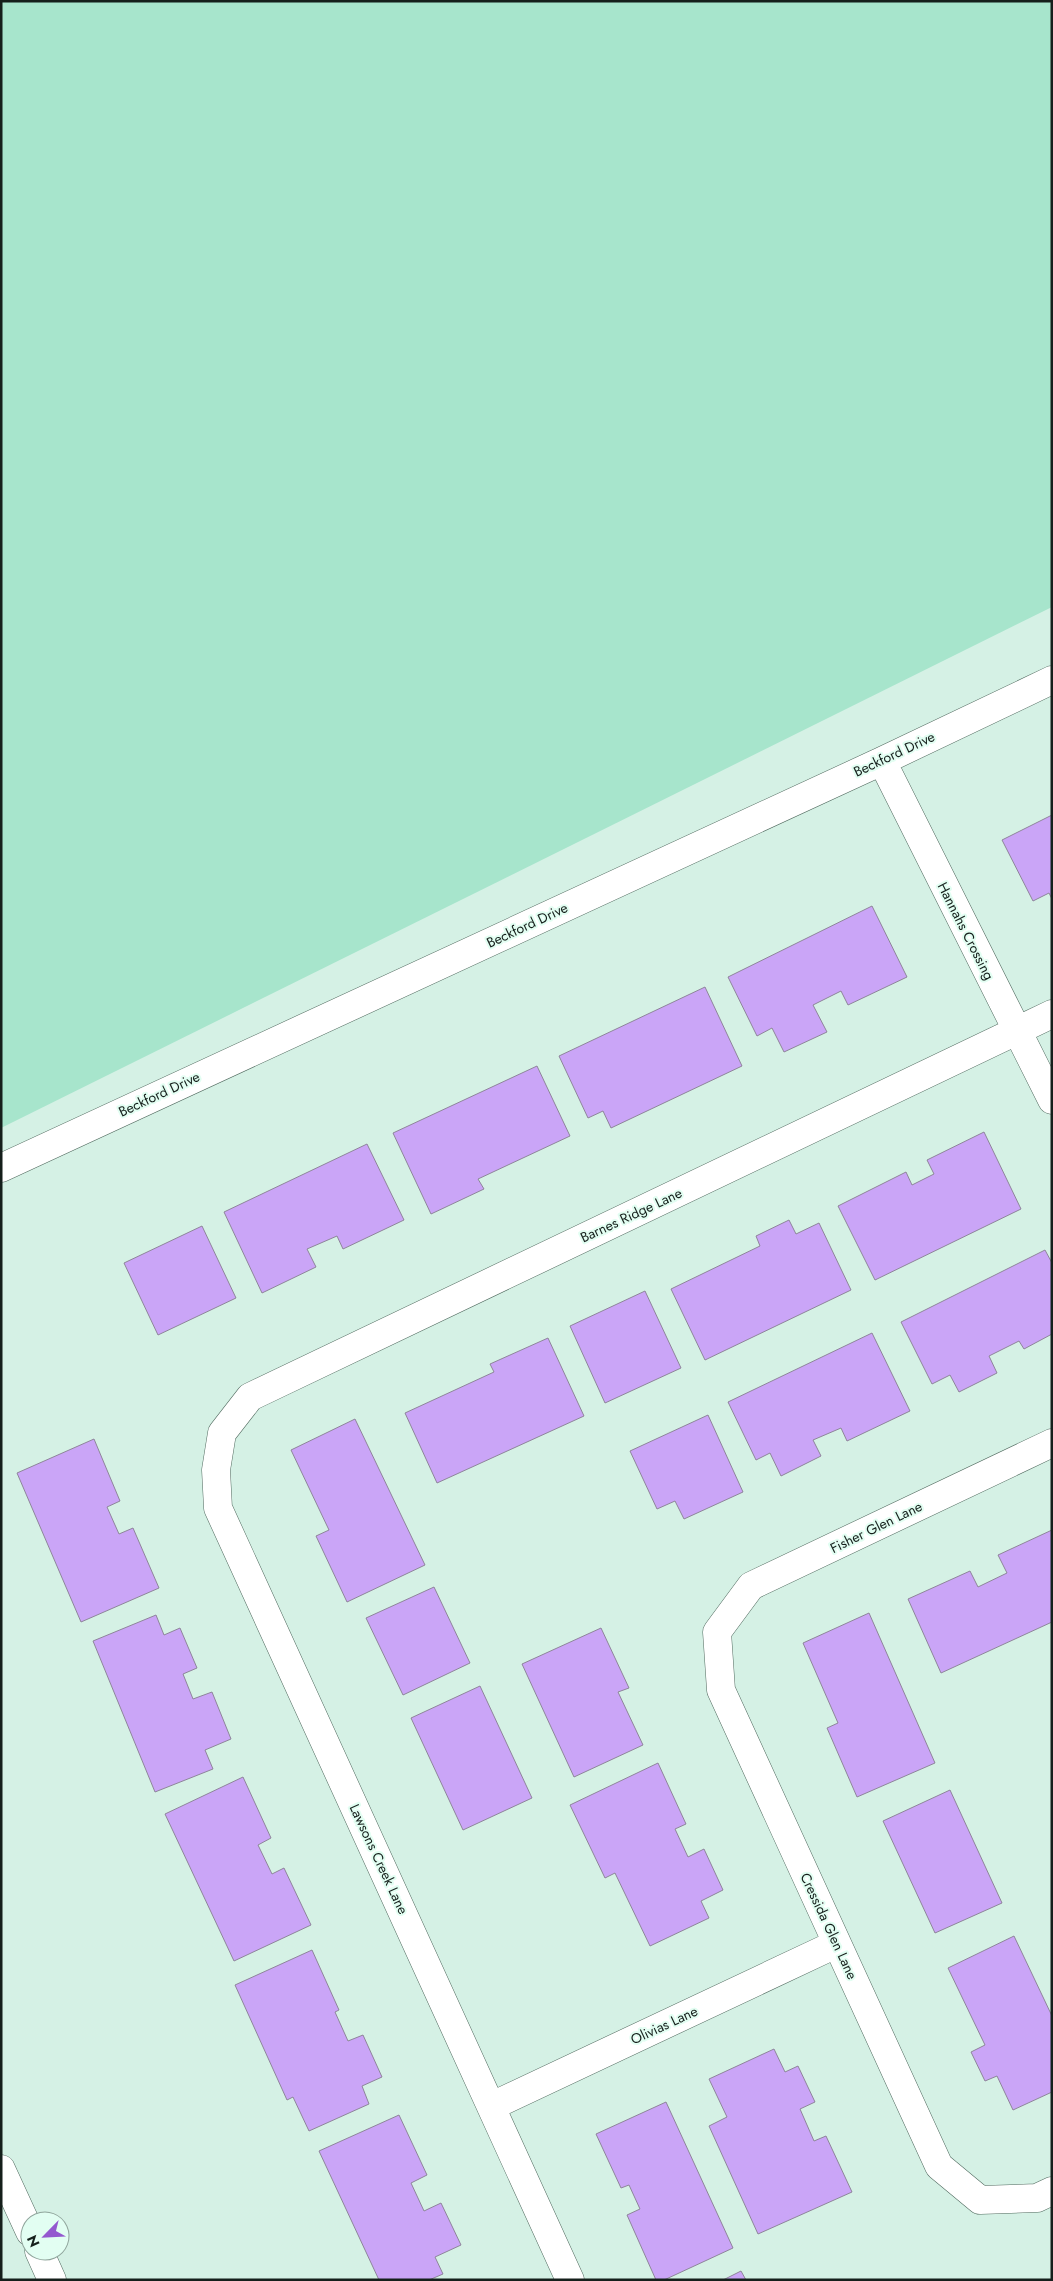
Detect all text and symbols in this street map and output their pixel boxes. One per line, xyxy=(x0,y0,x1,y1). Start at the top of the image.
street label: Beckford Drive xyxy=(850,726,938,782)
street label: Hannahs Crossing xyxy=(933,879,999,983)
street label: Beckford Drive xyxy=(483,897,571,953)
street label: Beckford Drive xyxy=(115,1066,203,1122)
street label: Barnes Ridge Lane xyxy=(577,1183,685,1247)
street label: Fisher Glen Lane xyxy=(827,1496,925,1558)
street label: Lawsons Creek Lane xyxy=(345,1801,413,1917)
street label: Cressida Glen Lane xyxy=(795,1869,863,1983)
street label: Olivias Lane xyxy=(627,2001,701,2049)
north arrow xyxy=(20,2211,70,2261)
text: N xyxy=(22,2232,45,2250)

